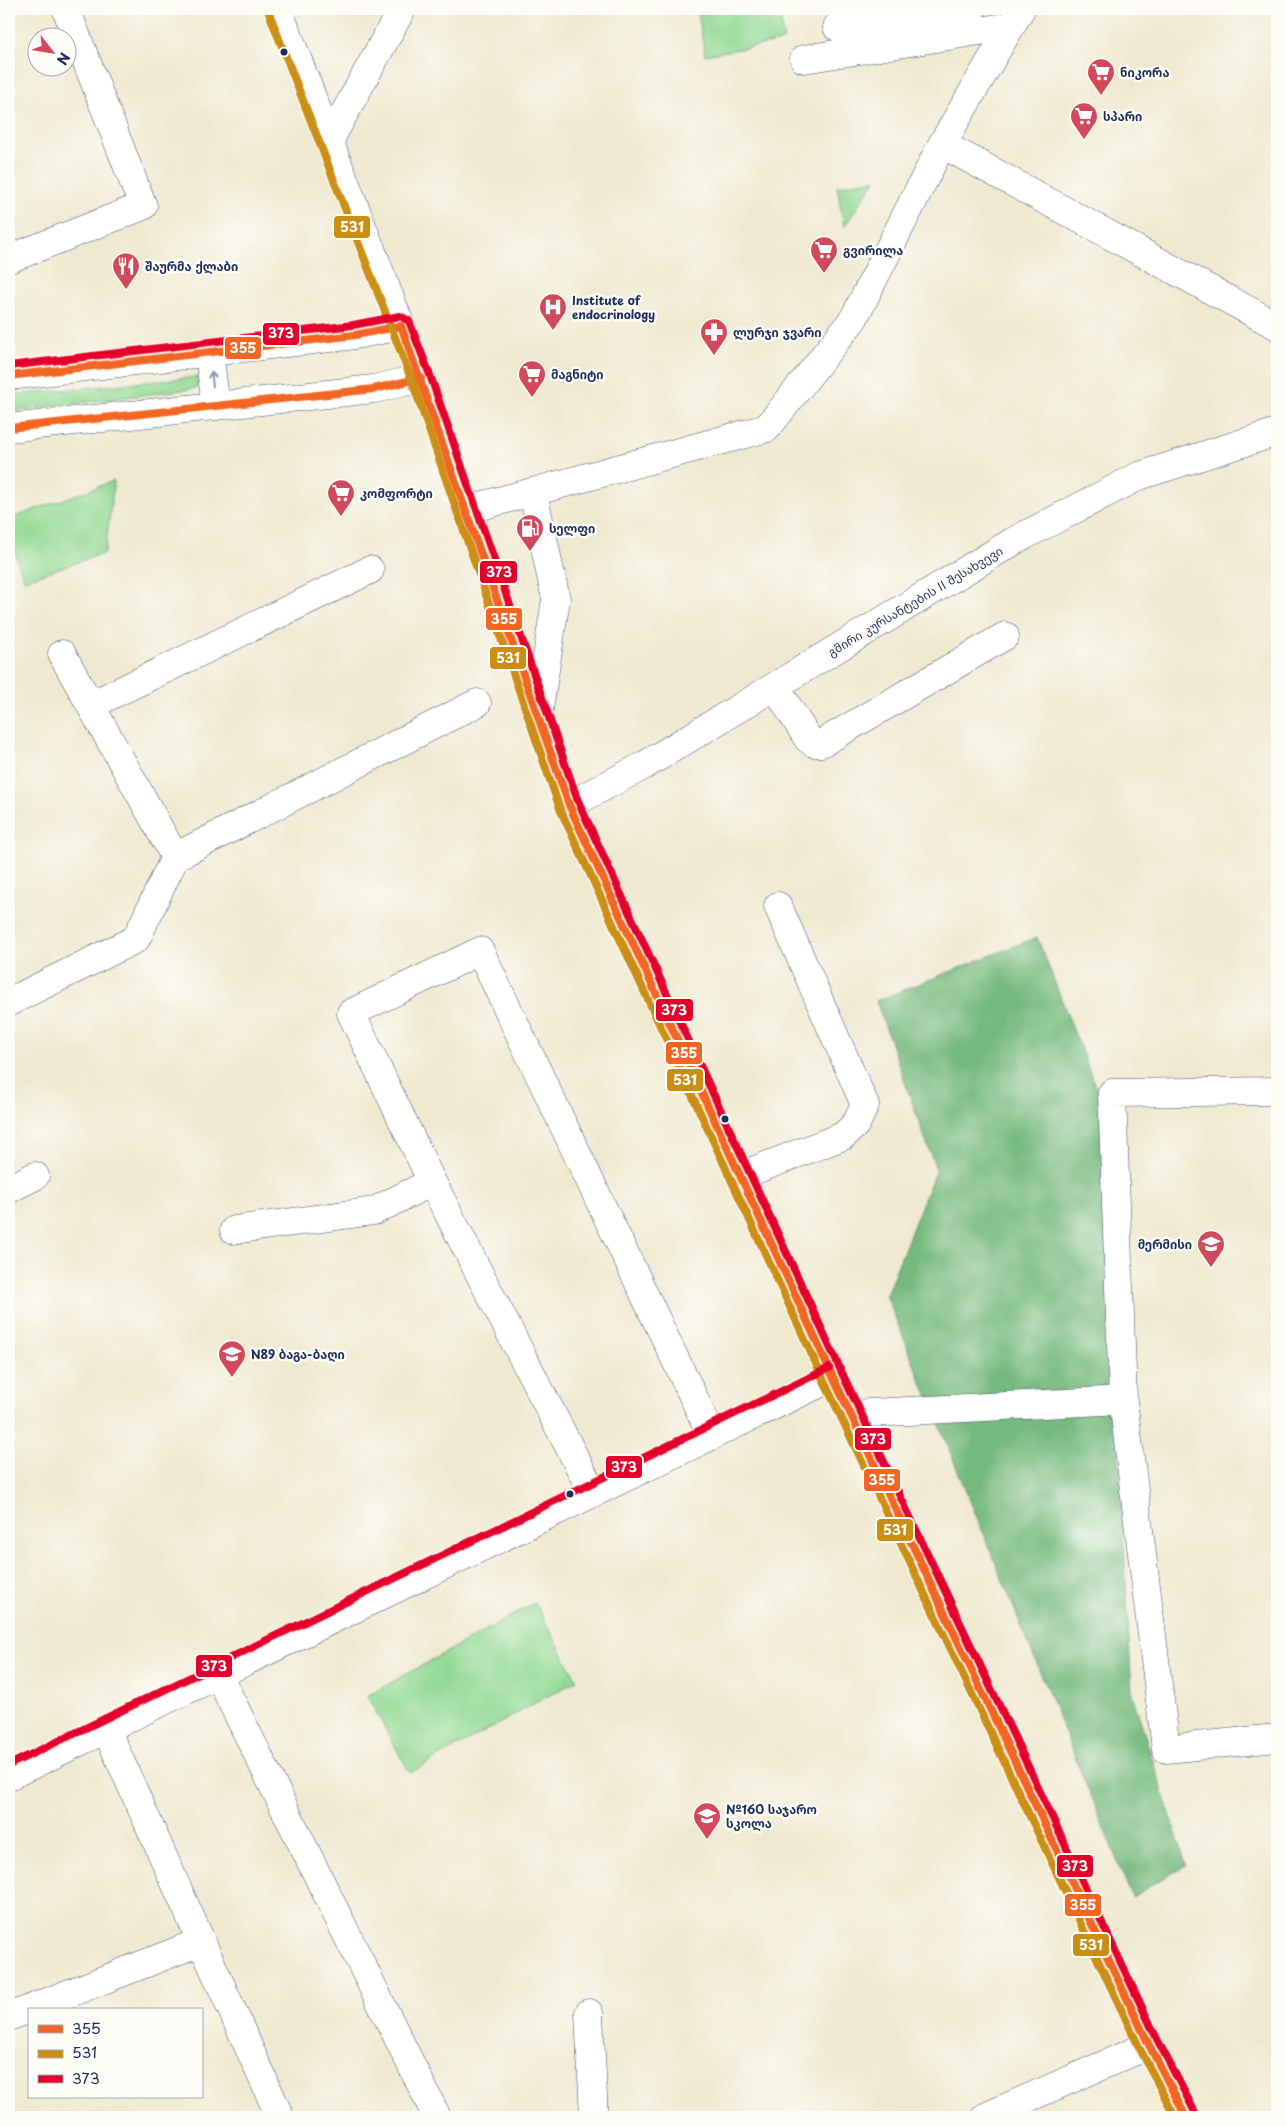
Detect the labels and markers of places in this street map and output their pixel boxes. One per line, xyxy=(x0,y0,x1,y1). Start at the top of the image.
unlabelled marker xyxy=(279,47,289,57)
supermarket icon: ნიკორა xyxy=(1086,57,1116,96)
place label: ნიკორა xyxy=(1120,63,1169,81)
supermarket icon: სპარი xyxy=(1069,101,1099,140)
place label: სპარი xyxy=(1103,107,1142,125)
supermarket icon: გვირილა xyxy=(809,235,839,274)
place label: გვირილა xyxy=(843,241,903,259)
restaurant icon: შაურმა ქლაბი xyxy=(111,251,141,290)
place label: შაურმა ქლაბი xyxy=(145,257,238,275)
place label: Institute of endocrinology xyxy=(572,291,655,323)
hospital icon: Institute of endocrinology xyxy=(538,292,568,331)
pharmacy icon: ლურჯი ჯვარი xyxy=(699,317,729,356)
place label: ლურჯი ჯვარი xyxy=(733,323,822,341)
supermarket icon: მაგნიტი xyxy=(517,359,547,398)
place label: მაგნიტი xyxy=(551,365,604,383)
supermarket icon: კომფორტი xyxy=(326,478,356,517)
place label: კომფორტი xyxy=(360,484,433,502)
fuel station icon: სელფი xyxy=(515,513,545,552)
place label: სელფი xyxy=(549,519,595,537)
unlabelled marker xyxy=(720,1114,730,1124)
school or university icon: მერმისი xyxy=(1196,1229,1226,1268)
place label: მერმისი xyxy=(1138,1235,1192,1253)
school or university icon: N89 ბაგა-ბაღი xyxy=(217,1339,247,1378)
place label: N89 ბაგა-ბაღი xyxy=(251,1345,345,1363)
unlabelled marker xyxy=(565,1489,575,1499)
place label: №160 საჯარო სკოლა xyxy=(726,1800,817,1832)
school or university icon: №160 საჯარო სკოლა xyxy=(692,1801,722,1840)

